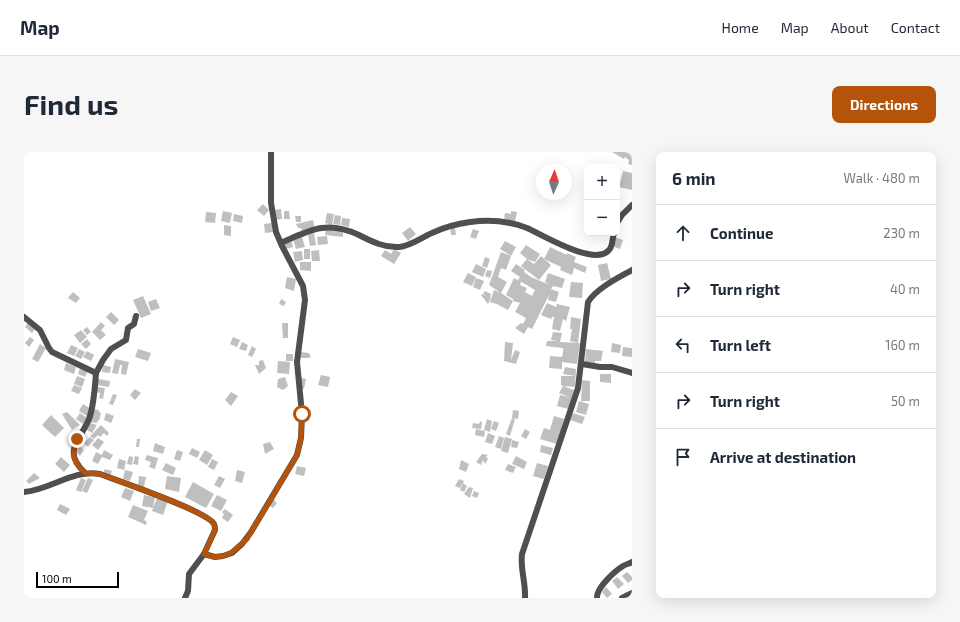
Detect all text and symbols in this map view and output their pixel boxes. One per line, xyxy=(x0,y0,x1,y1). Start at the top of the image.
text: Map xyxy=(20,16,60,39)
text: Home xyxy=(722,19,759,36)
text: Map xyxy=(781,19,809,36)
text: About xyxy=(831,19,869,36)
text: Contact xyxy=(891,19,940,36)
button: Directions xyxy=(832,86,936,123)
text: Find us xyxy=(24,87,118,121)
north arrow xyxy=(536,164,572,200)
map controls xyxy=(584,164,620,236)
button: + xyxy=(584,164,620,200)
text: 6 min xyxy=(672,168,716,188)
text: Walk · 480 m xyxy=(843,170,920,186)
button: − xyxy=(584,200,620,236)
icon: ahead xyxy=(672,222,694,244)
text: Continue xyxy=(710,224,773,242)
text: 230 m xyxy=(883,225,920,241)
icon: right xyxy=(672,278,694,300)
text: Turn right xyxy=(710,280,780,298)
text: 40 m xyxy=(890,281,920,297)
icon: left xyxy=(672,334,694,356)
text: Turn left xyxy=(710,336,771,354)
text: 160 m xyxy=(885,337,920,353)
icon: right xyxy=(672,390,694,412)
text: Turn right xyxy=(710,392,780,410)
text: 50 m xyxy=(891,393,920,409)
route start xyxy=(293,405,311,423)
route end xyxy=(68,430,86,448)
icon: arrive xyxy=(672,446,694,468)
text: Arrive at destination xyxy=(710,448,856,466)
scale bar xyxy=(36,570,119,589)
text: 100 m xyxy=(42,572,72,585)

